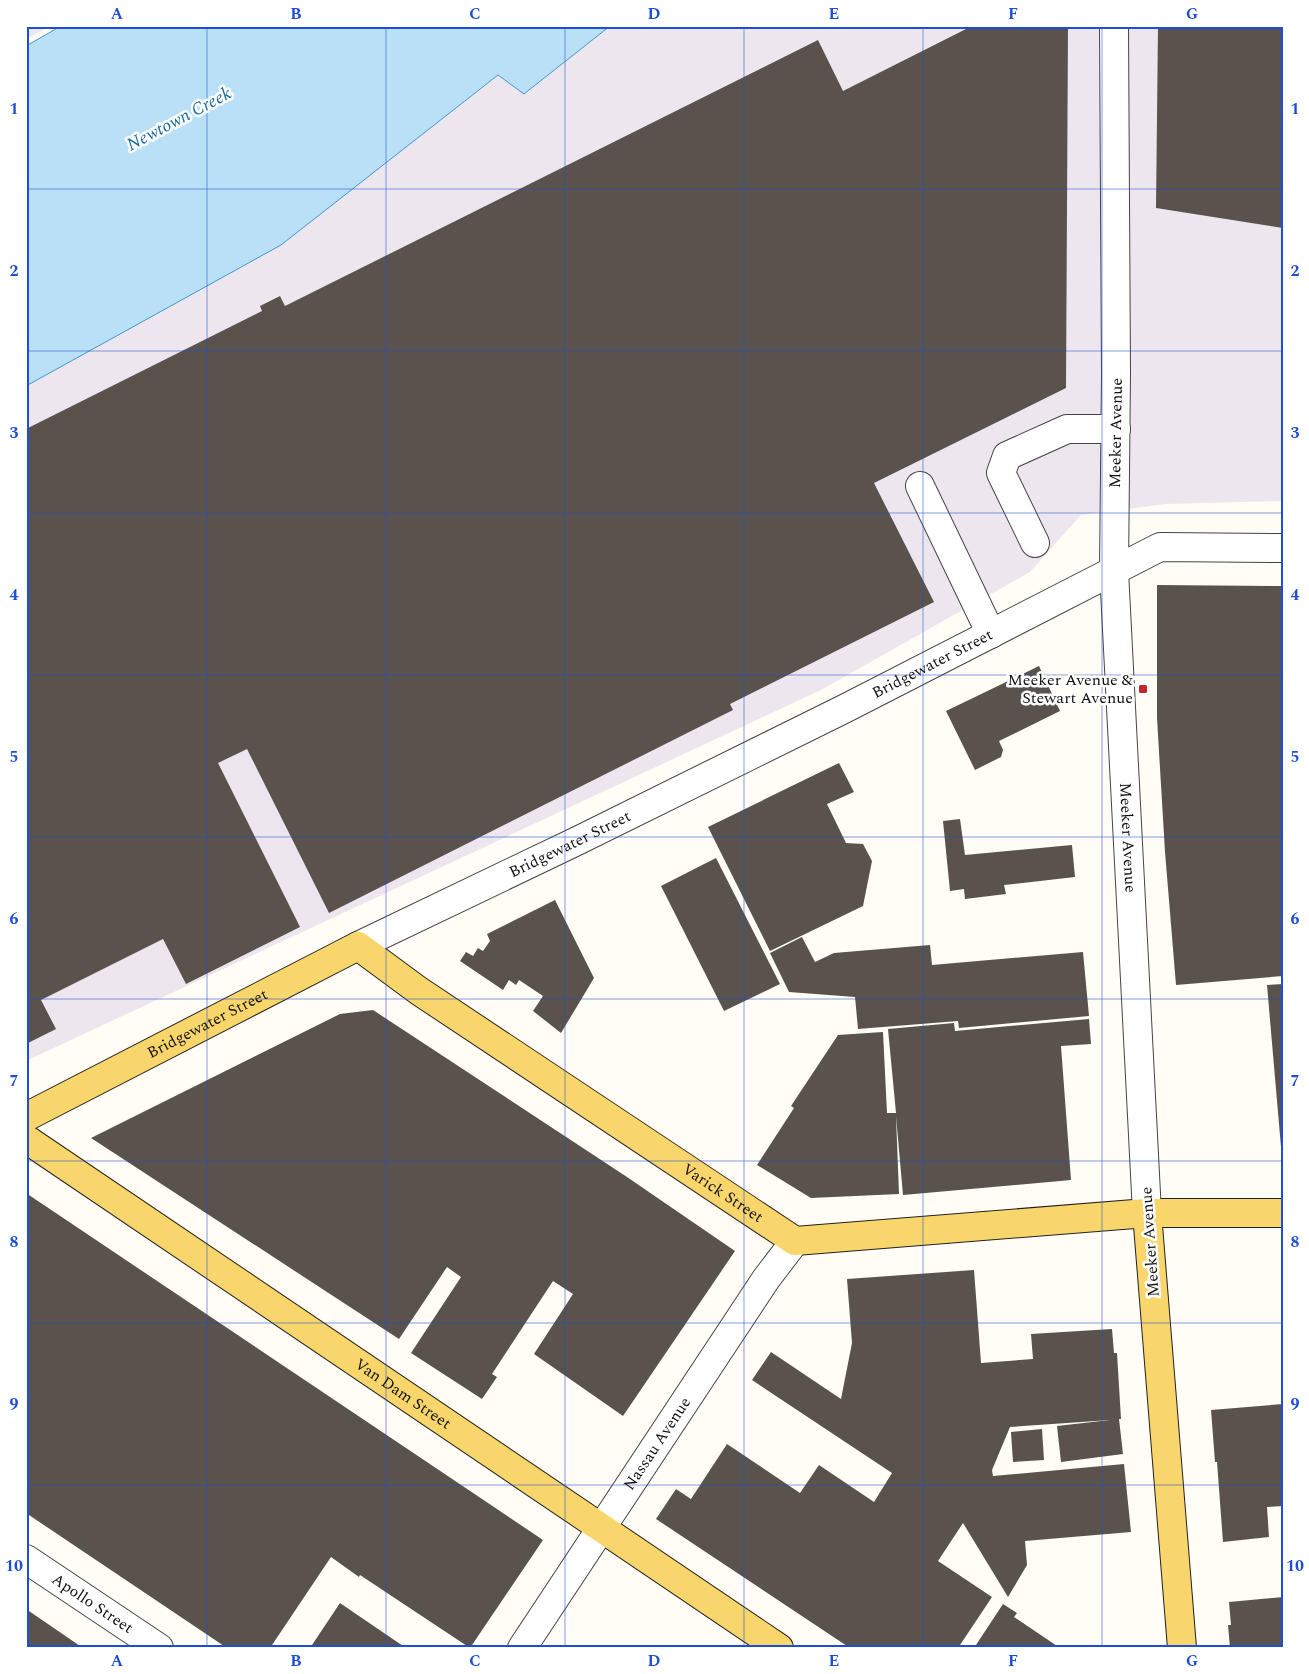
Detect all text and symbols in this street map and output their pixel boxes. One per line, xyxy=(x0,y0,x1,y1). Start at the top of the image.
text: A xyxy=(111,2,124,26)
text: B xyxy=(290,2,302,26)
text: C xyxy=(469,2,481,26)
text: D xyxy=(648,2,661,26)
text: E xyxy=(829,2,839,26)
text: F xyxy=(1008,2,1018,26)
text: G xyxy=(1186,2,1198,26)
water label: Newtown Creek xyxy=(122,80,237,158)
text: 1 xyxy=(10,97,18,121)
text: 1 xyxy=(1291,97,1299,121)
text: 2 xyxy=(10,259,19,283)
text: 2 xyxy=(1291,259,1300,283)
street label: Meeker Avenue xyxy=(1103,378,1129,488)
text: 3 xyxy=(10,421,19,445)
text: 3 xyxy=(1291,421,1300,445)
text: 4 xyxy=(10,583,19,607)
text: 4 xyxy=(1291,583,1300,607)
street label: Bridgewater Street xyxy=(868,623,997,705)
place label: Meeker Avenue & Stewart Avenue xyxy=(1008,668,1134,710)
marker: Meeker Avenue & Stewart Avenue xyxy=(1137,683,1149,695)
text: 5 xyxy=(10,745,18,769)
text: 5 xyxy=(1291,745,1299,769)
street label: Meeker Avenue xyxy=(1113,782,1143,893)
street label: Bridgewater Street xyxy=(505,804,635,884)
text: 6 xyxy=(10,907,19,931)
text: 6 xyxy=(1291,907,1300,931)
street label: Bridgewater Street xyxy=(143,982,272,1065)
text: 7 xyxy=(10,1069,19,1093)
text: 7 xyxy=(1291,1069,1300,1093)
street label: Varick Street xyxy=(677,1157,768,1229)
street label: Meeker Avenue xyxy=(1134,1186,1166,1298)
text: 8 xyxy=(10,1230,19,1254)
text: 8 xyxy=(1291,1230,1300,1254)
street label: Van Dam Street xyxy=(350,1352,456,1435)
text: 9 xyxy=(10,1392,19,1416)
street label: Nassau Avenue xyxy=(617,1392,697,1495)
text: 9 xyxy=(1291,1392,1300,1416)
text: 10 xyxy=(5,1554,23,1578)
text: 10 xyxy=(1286,1554,1304,1578)
street label: Apollo Street xyxy=(47,1567,138,1640)
text: A xyxy=(111,1649,124,1673)
text: B xyxy=(290,1649,302,1673)
text: C xyxy=(469,1649,481,1673)
text: D xyxy=(648,1649,661,1673)
text: E xyxy=(829,1649,839,1673)
text: F xyxy=(1008,1649,1018,1673)
text: G xyxy=(1186,1649,1198,1673)

